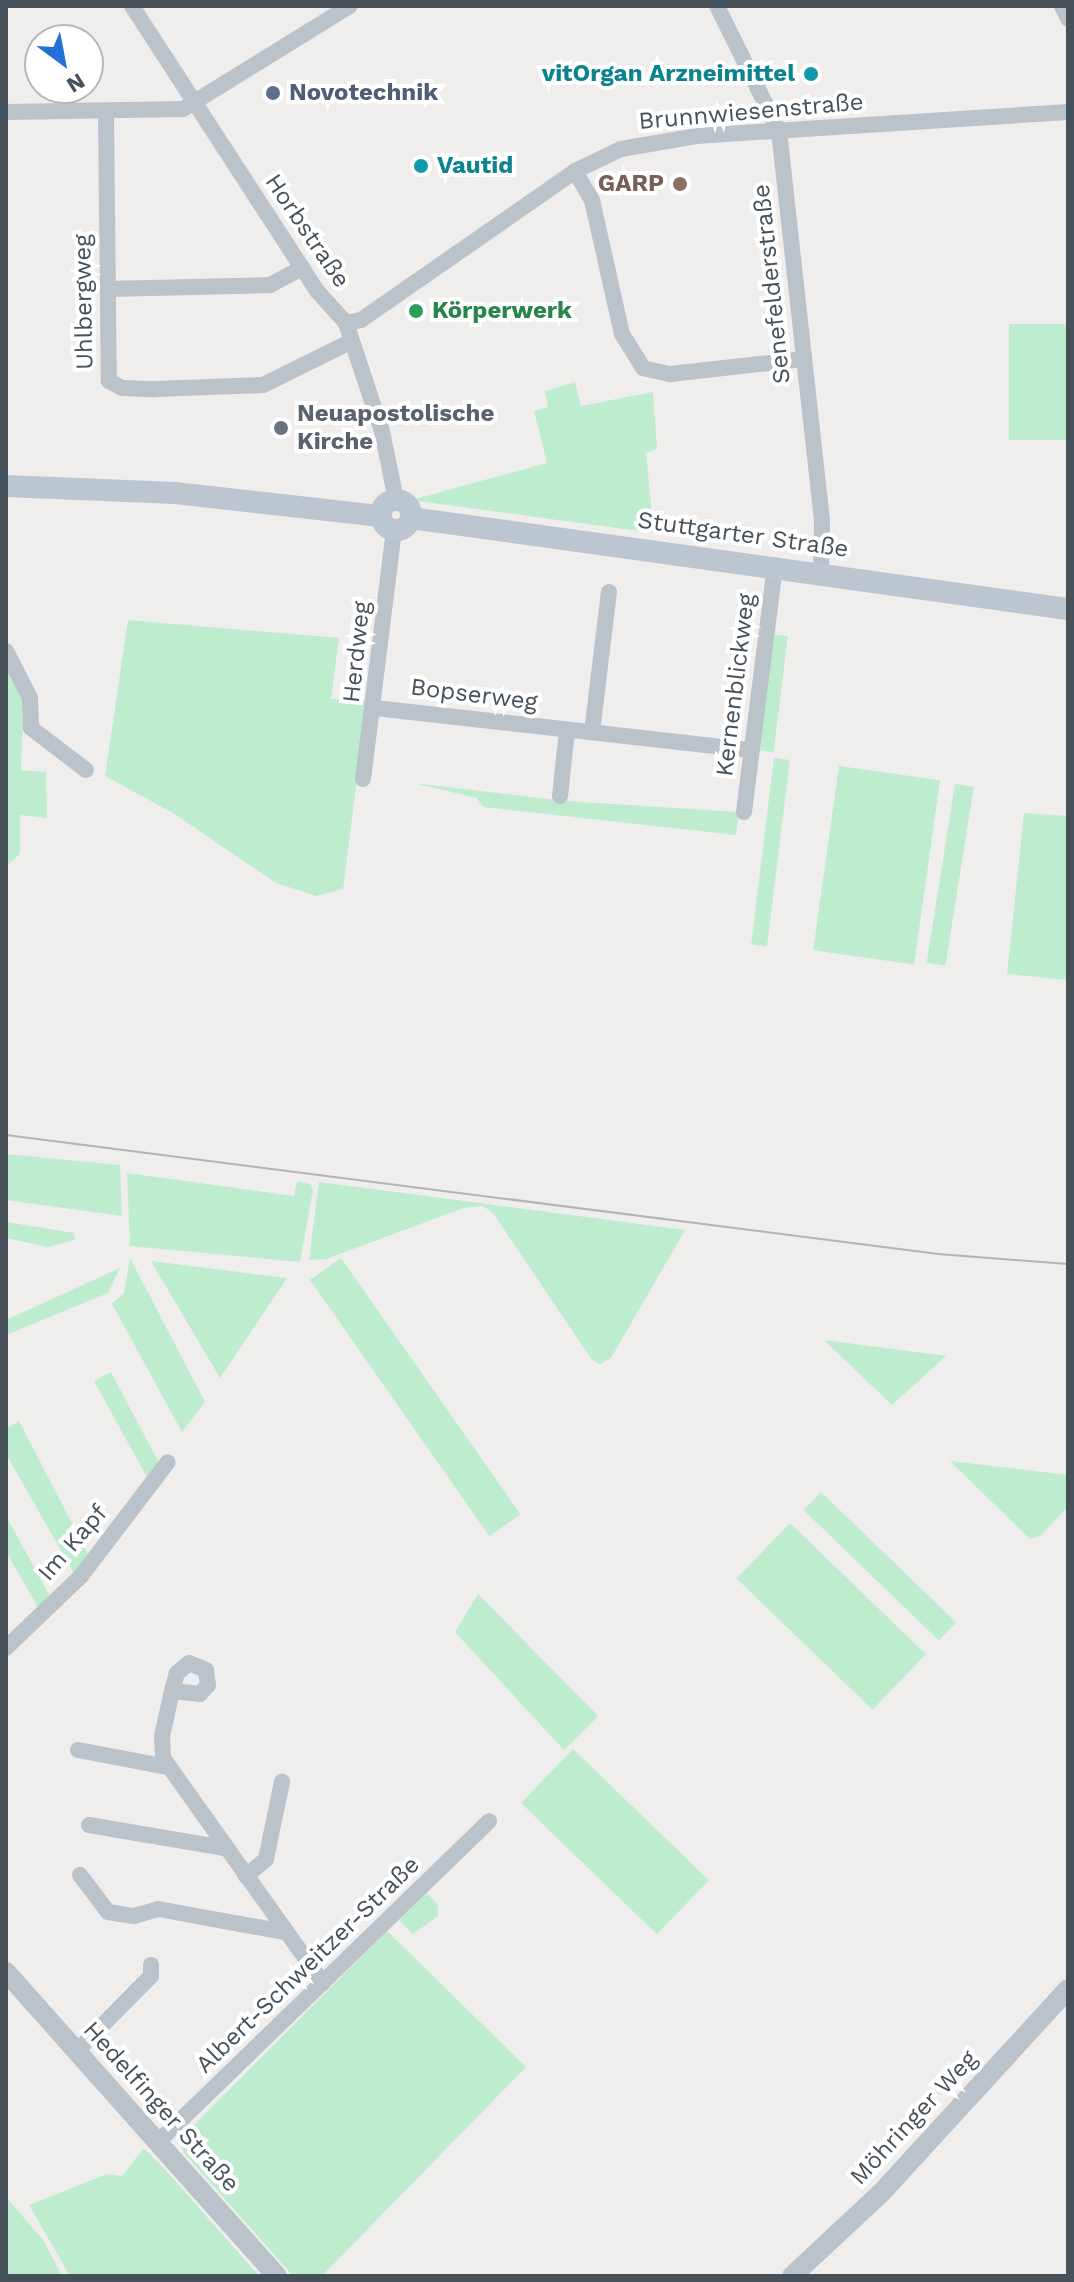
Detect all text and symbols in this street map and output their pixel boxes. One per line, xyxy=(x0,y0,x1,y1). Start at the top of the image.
north arrow xyxy=(24,24,104,104)
place label: vitOrgan Arzneimittel xyxy=(541,60,795,88)
marker: vitOrgan Arzneimittel xyxy=(802,65,820,83)
text: N xyxy=(62,68,89,98)
place label: Novotechnik xyxy=(289,79,438,107)
marker: Novotechnik xyxy=(264,84,282,102)
street label: Brunnwiesenstraße xyxy=(637,88,865,136)
place label: Vautid xyxy=(437,152,513,180)
marker: Vautid xyxy=(412,157,430,175)
street label: Horbstraße xyxy=(258,169,356,293)
place label: GARP xyxy=(598,170,664,198)
marker: GARP xyxy=(671,175,689,193)
street label: Senefelderstraße xyxy=(747,183,797,385)
street label: Uhlbergweg xyxy=(68,234,100,370)
place label: Körperwerk xyxy=(432,297,572,325)
marker: Körperwerk xyxy=(407,302,425,320)
place label: Neuapostolische Kirche xyxy=(297,400,494,456)
marker: Neuapostolische Kirche xyxy=(272,419,290,437)
street label: Stuttgarter Straße xyxy=(635,506,851,564)
street label: Kernenblickweg xyxy=(710,592,762,778)
street label: Herdweg xyxy=(337,600,377,704)
street label: Bopserweg xyxy=(409,673,539,717)
street label: Im Kapf xyxy=(32,1499,114,1587)
street label: Albert-Schweitzer-Straße xyxy=(190,1851,426,2079)
street label: Hedelfinger Straße xyxy=(77,2016,245,2198)
street label: Möhringer Weg xyxy=(844,2045,984,2191)

